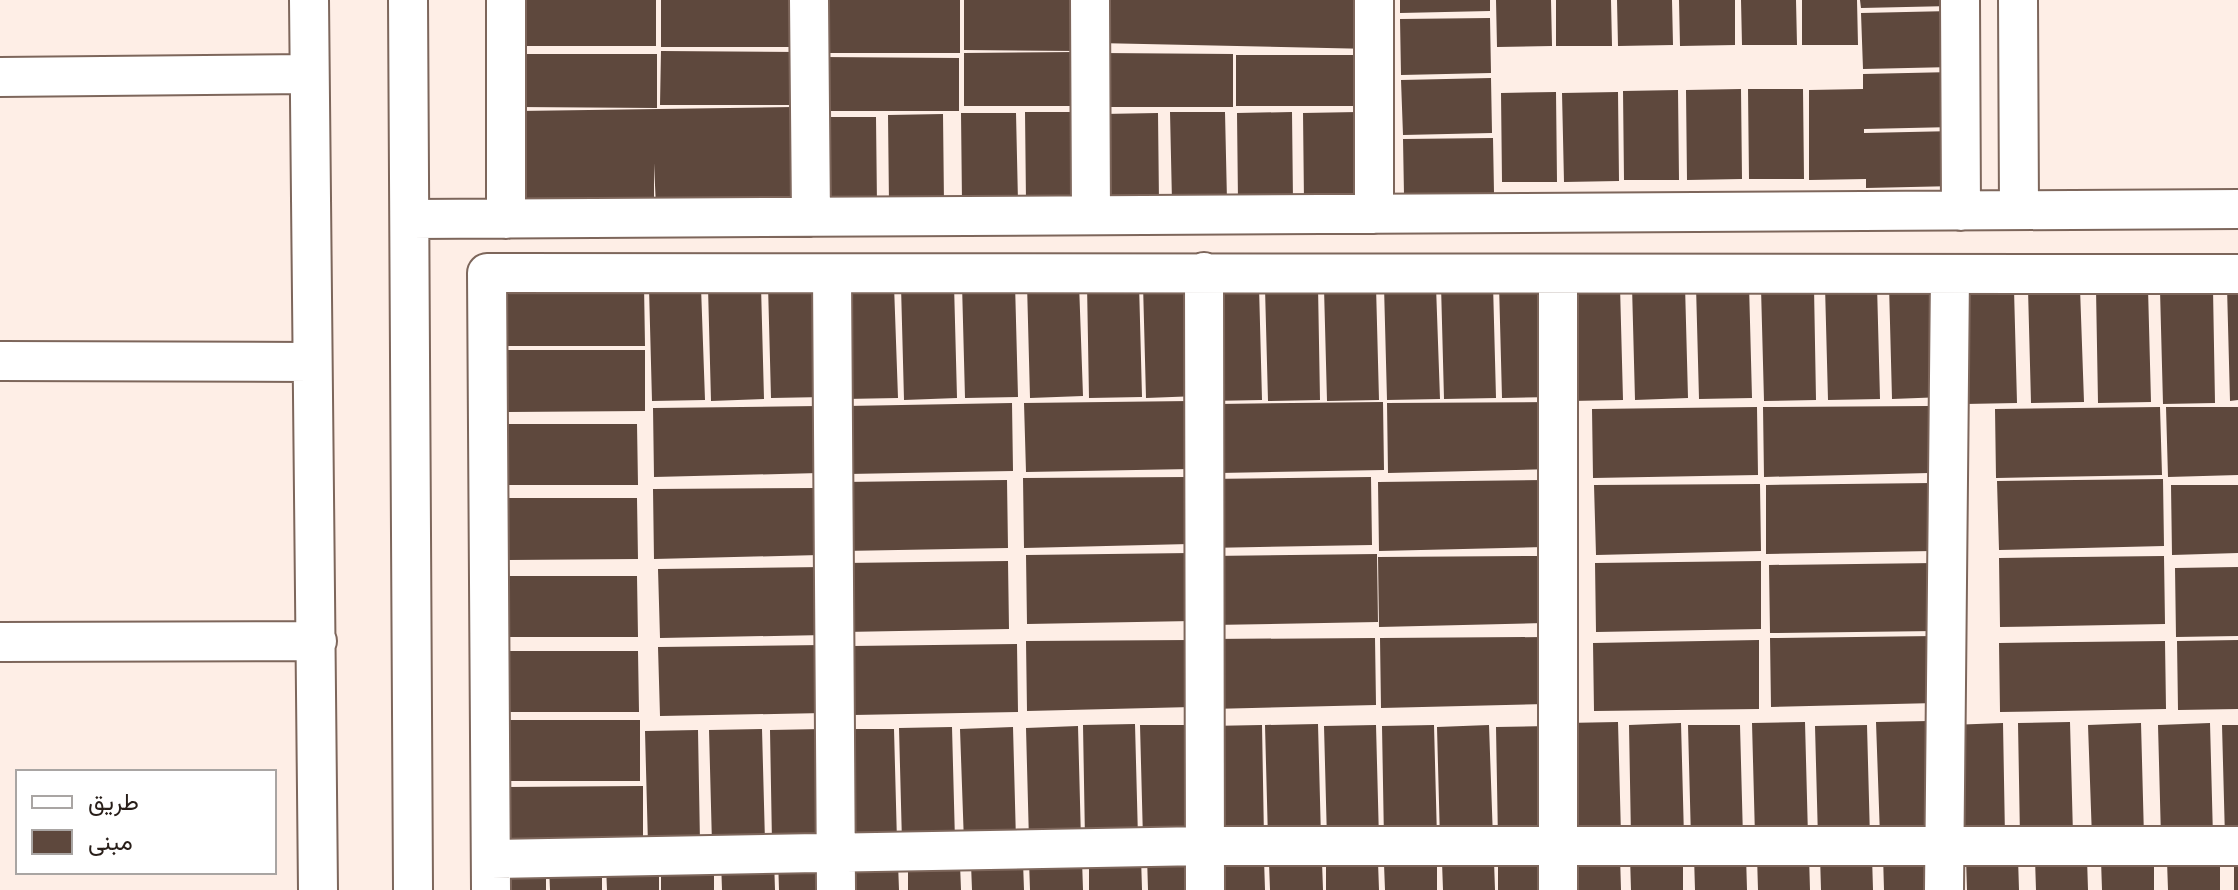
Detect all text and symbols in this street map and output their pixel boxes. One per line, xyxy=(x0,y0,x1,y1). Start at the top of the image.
legend xyxy=(16,770,276,874)
text: طريق xyxy=(88,789,139,819)
text: مبنى xyxy=(88,829,133,859)

